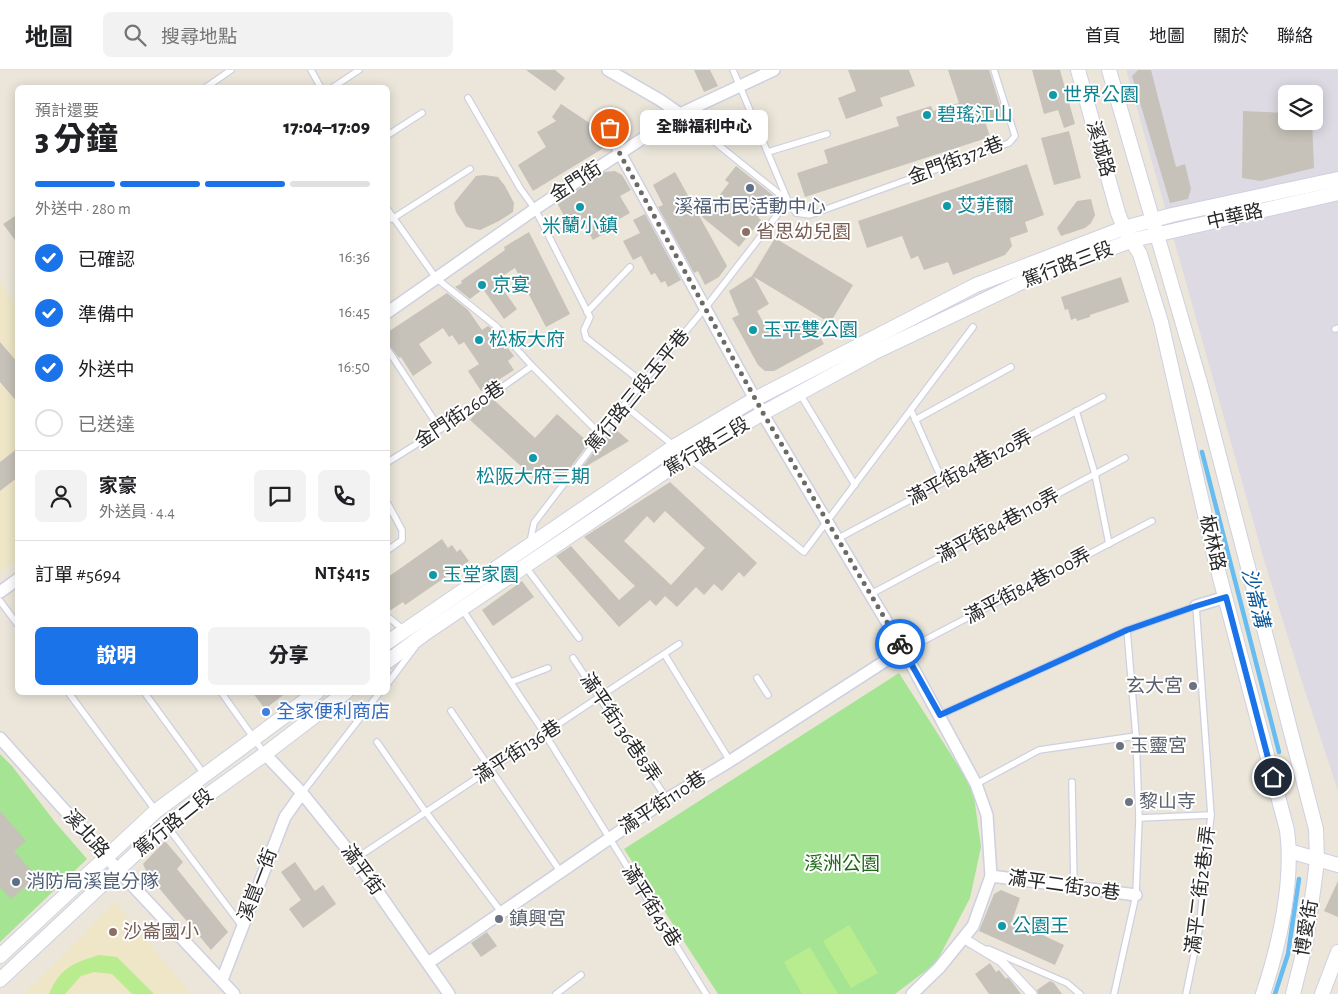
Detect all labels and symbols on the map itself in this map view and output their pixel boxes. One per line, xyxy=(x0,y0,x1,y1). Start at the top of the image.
place label: 世界公園 xyxy=(1063,85,1139,105)
marker: 世界公園 xyxy=(1047,89,1059,101)
place label: 碧瑤江山 xyxy=(937,105,1013,125)
pin xyxy=(589,107,631,149)
marker: 碧瑤江山 xyxy=(921,109,933,121)
callout: 全聯福利中心 xyxy=(640,110,768,146)
street label: 溪城路 xyxy=(1083,118,1119,179)
street label: 金門街372巷 xyxy=(905,132,1006,188)
street label: 金門街 xyxy=(546,157,605,205)
marker: 溪福市民活動中心 xyxy=(744,182,756,194)
place label: 溪福市民活動中心 xyxy=(674,196,826,217)
place label: 艾菲爾 xyxy=(957,196,1014,216)
marker: 艾菲爾 xyxy=(941,200,953,212)
street label: 中華路 xyxy=(1205,200,1265,233)
marker: 米蘭小鎮 xyxy=(574,201,586,213)
place label: 米蘭小鎮 xyxy=(542,215,618,236)
place label: 省思幼兒園 xyxy=(756,222,851,242)
marker: 省思幼兒園 xyxy=(740,226,752,238)
street label: 篤行路三段 xyxy=(1020,237,1116,291)
place label: 京宴 xyxy=(492,275,530,295)
marker: 京宴 xyxy=(476,279,488,291)
place label: 玉平雙公園 xyxy=(763,319,858,340)
marker: 玉平雙公園 xyxy=(747,324,759,336)
street label: 篤行路三段玉平巷 xyxy=(581,325,693,456)
place label: 松板大府 xyxy=(489,329,565,350)
marker: 松板大府 xyxy=(473,334,485,346)
street label: 金門街260巷 xyxy=(411,376,508,452)
street label: 篤行路三段 xyxy=(660,413,753,480)
street label: 滿平街84巷120弄 xyxy=(904,425,1036,509)
marker: 松阪大府三期 xyxy=(527,452,539,464)
place label: 松阪大府三期 xyxy=(476,466,590,487)
street label: 滿平街84巷110弄 xyxy=(932,484,1063,566)
street label: 板林路 xyxy=(1196,513,1230,573)
street label: 滿平街84巷100弄 xyxy=(961,543,1094,627)
place label: 玉堂家園 xyxy=(443,564,519,585)
water label: 沙崙溝 xyxy=(1238,566,1274,632)
marker: 玉堂家園 xyxy=(427,569,439,581)
courier xyxy=(875,619,925,669)
street label: 滿平街136巷8弄 xyxy=(577,669,665,786)
place label: 玄大宮 xyxy=(1126,675,1183,696)
marker: 玄大宮 xyxy=(1187,680,1199,692)
place label: 全家便利商店 xyxy=(276,701,390,722)
marker: 全家便利商店 xyxy=(260,706,272,718)
street label: 滿平街136巷 xyxy=(470,715,565,787)
place label: 玉靈宮 xyxy=(1130,735,1187,756)
marker: 玉靈宮 xyxy=(1114,740,1126,752)
pin xyxy=(1252,756,1294,798)
street label: 滿平街110巷 xyxy=(615,766,710,838)
street label: 篤行路二段 xyxy=(130,784,217,860)
place label: 黎山寺 xyxy=(1139,791,1196,812)
marker: 黎山寺 xyxy=(1123,796,1135,808)
street label: 溪北路 xyxy=(60,805,114,862)
street label: 滿平二街2巷1弄 xyxy=(1182,824,1218,955)
street label: 滿平街 xyxy=(338,841,387,899)
street label: 溪崑一街 xyxy=(234,845,280,924)
park label: 溪洲公園 xyxy=(804,853,880,874)
street label: 滿平街45巷 xyxy=(618,860,685,951)
street label: 滿平二街30巷 xyxy=(1007,867,1121,903)
place label: 消防局溪崑分隊 xyxy=(26,871,159,892)
marker: 消防局溪崑分隊 xyxy=(10,876,22,888)
street label: 博愛街 xyxy=(1291,898,1321,958)
place label: 鎮興宮 xyxy=(509,908,566,929)
marker: 鎮興宮 xyxy=(493,913,505,925)
place label: 公園王 xyxy=(1012,916,1069,936)
marker: 公園王 xyxy=(996,920,1008,932)
place label: 沙崙國小 xyxy=(123,921,199,942)
marker: 沙崙國小 xyxy=(107,926,119,938)

